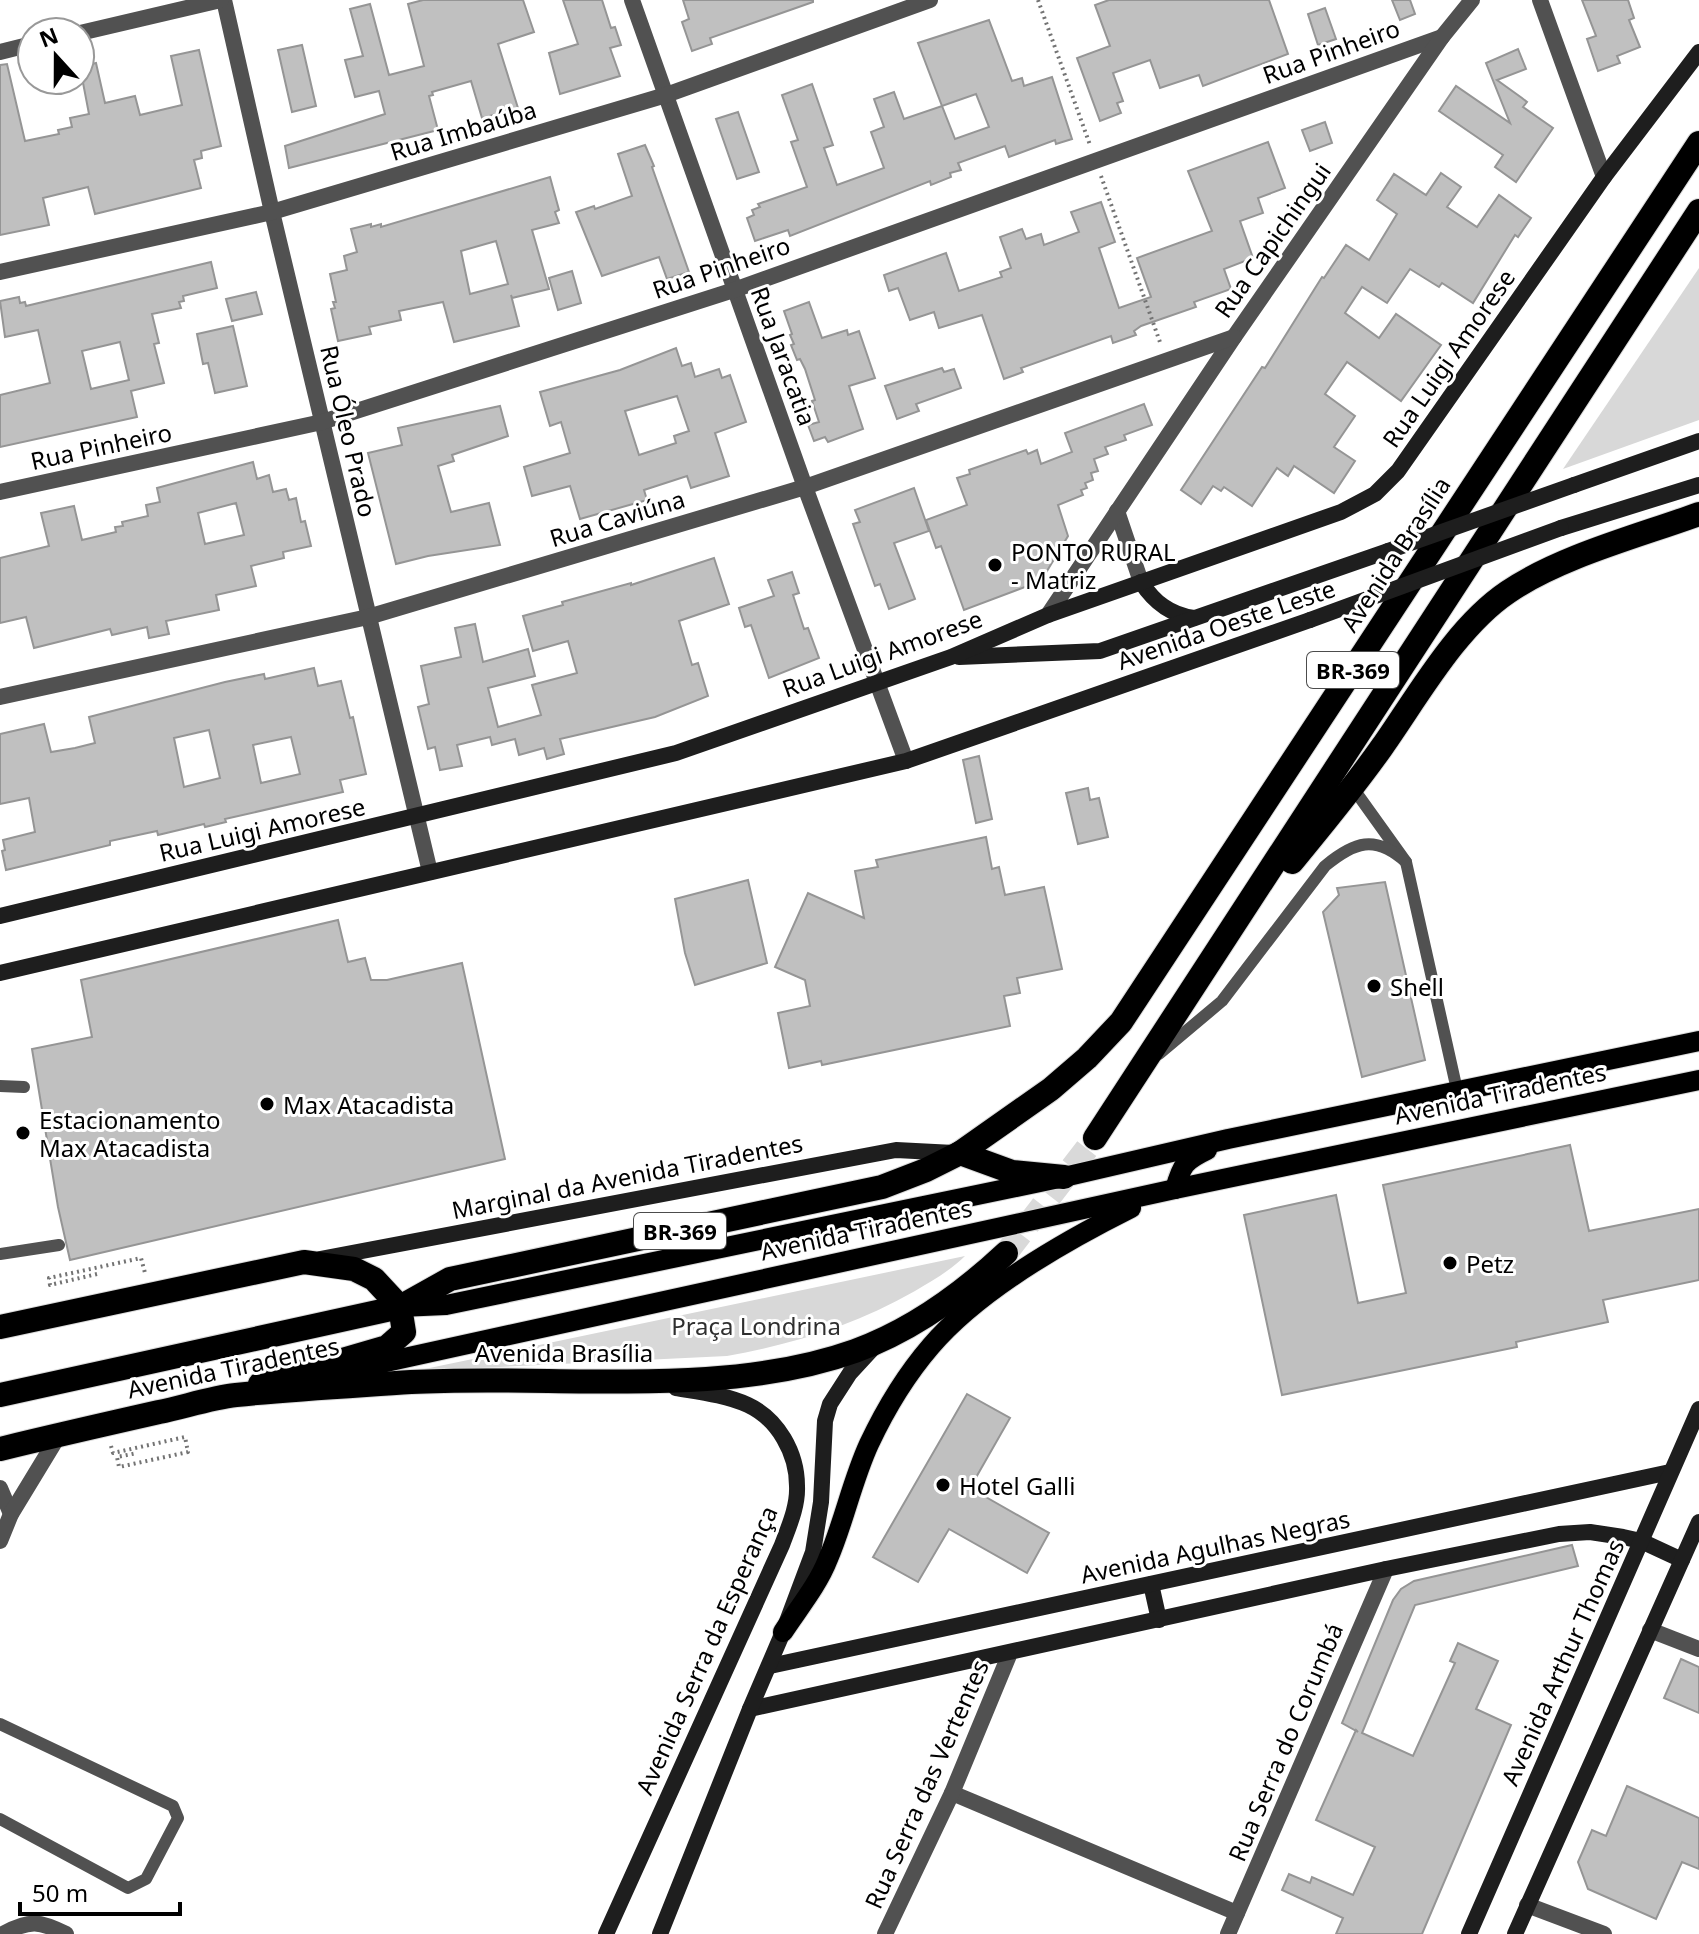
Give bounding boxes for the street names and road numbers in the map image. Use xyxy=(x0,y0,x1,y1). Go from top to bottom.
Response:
street label: Rua Pinheiro xyxy=(1258,11,1404,91)
street label: Rua Imbaúba xyxy=(386,92,540,168)
street label: Rua Capichingui xyxy=(1206,156,1338,324)
street label: Rua Pinheiro xyxy=(648,228,794,306)
street label: Rua Luigi Amorese xyxy=(1374,262,1522,454)
street label: Rua Jaracatia xyxy=(744,282,824,430)
street label: Rua Óleo Prado xyxy=(313,342,385,520)
street label: Rua Pinheiro xyxy=(27,415,175,477)
street label: Avenida Brasília xyxy=(1333,470,1457,638)
street label: Rua Caviúna xyxy=(545,482,689,554)
street label: Avenida Oeste Leste xyxy=(1113,571,1339,677)
street label: Rua Luigi Amorese xyxy=(777,601,987,705)
road number: BR-369 xyxy=(1307,652,1399,688)
street label: Rua Luigi Amorese xyxy=(156,789,368,869)
street label: Avenida Tiradentes xyxy=(1391,1054,1609,1132)
street label: Marginal da Avenida Tiradentes xyxy=(449,1126,805,1226)
street label: Avenida Tiradentes xyxy=(757,1190,975,1268)
road number: BR-369 xyxy=(634,1213,726,1249)
street label: Avenida Tiradentes xyxy=(124,1328,342,1406)
street label: Avenida Brasília xyxy=(475,1336,653,1369)
street label: Avenida Serra da Esperança xyxy=(627,1500,785,1800)
street label: Avenida Agulhas Negras xyxy=(1077,1501,1353,1591)
street label: Avenida Arthur Thomas xyxy=(1493,1534,1631,1790)
street label: Rua Serra do Corumbá xyxy=(1220,1618,1350,1866)
street label: Rua Serra das Vertentes xyxy=(856,1654,996,1914)

